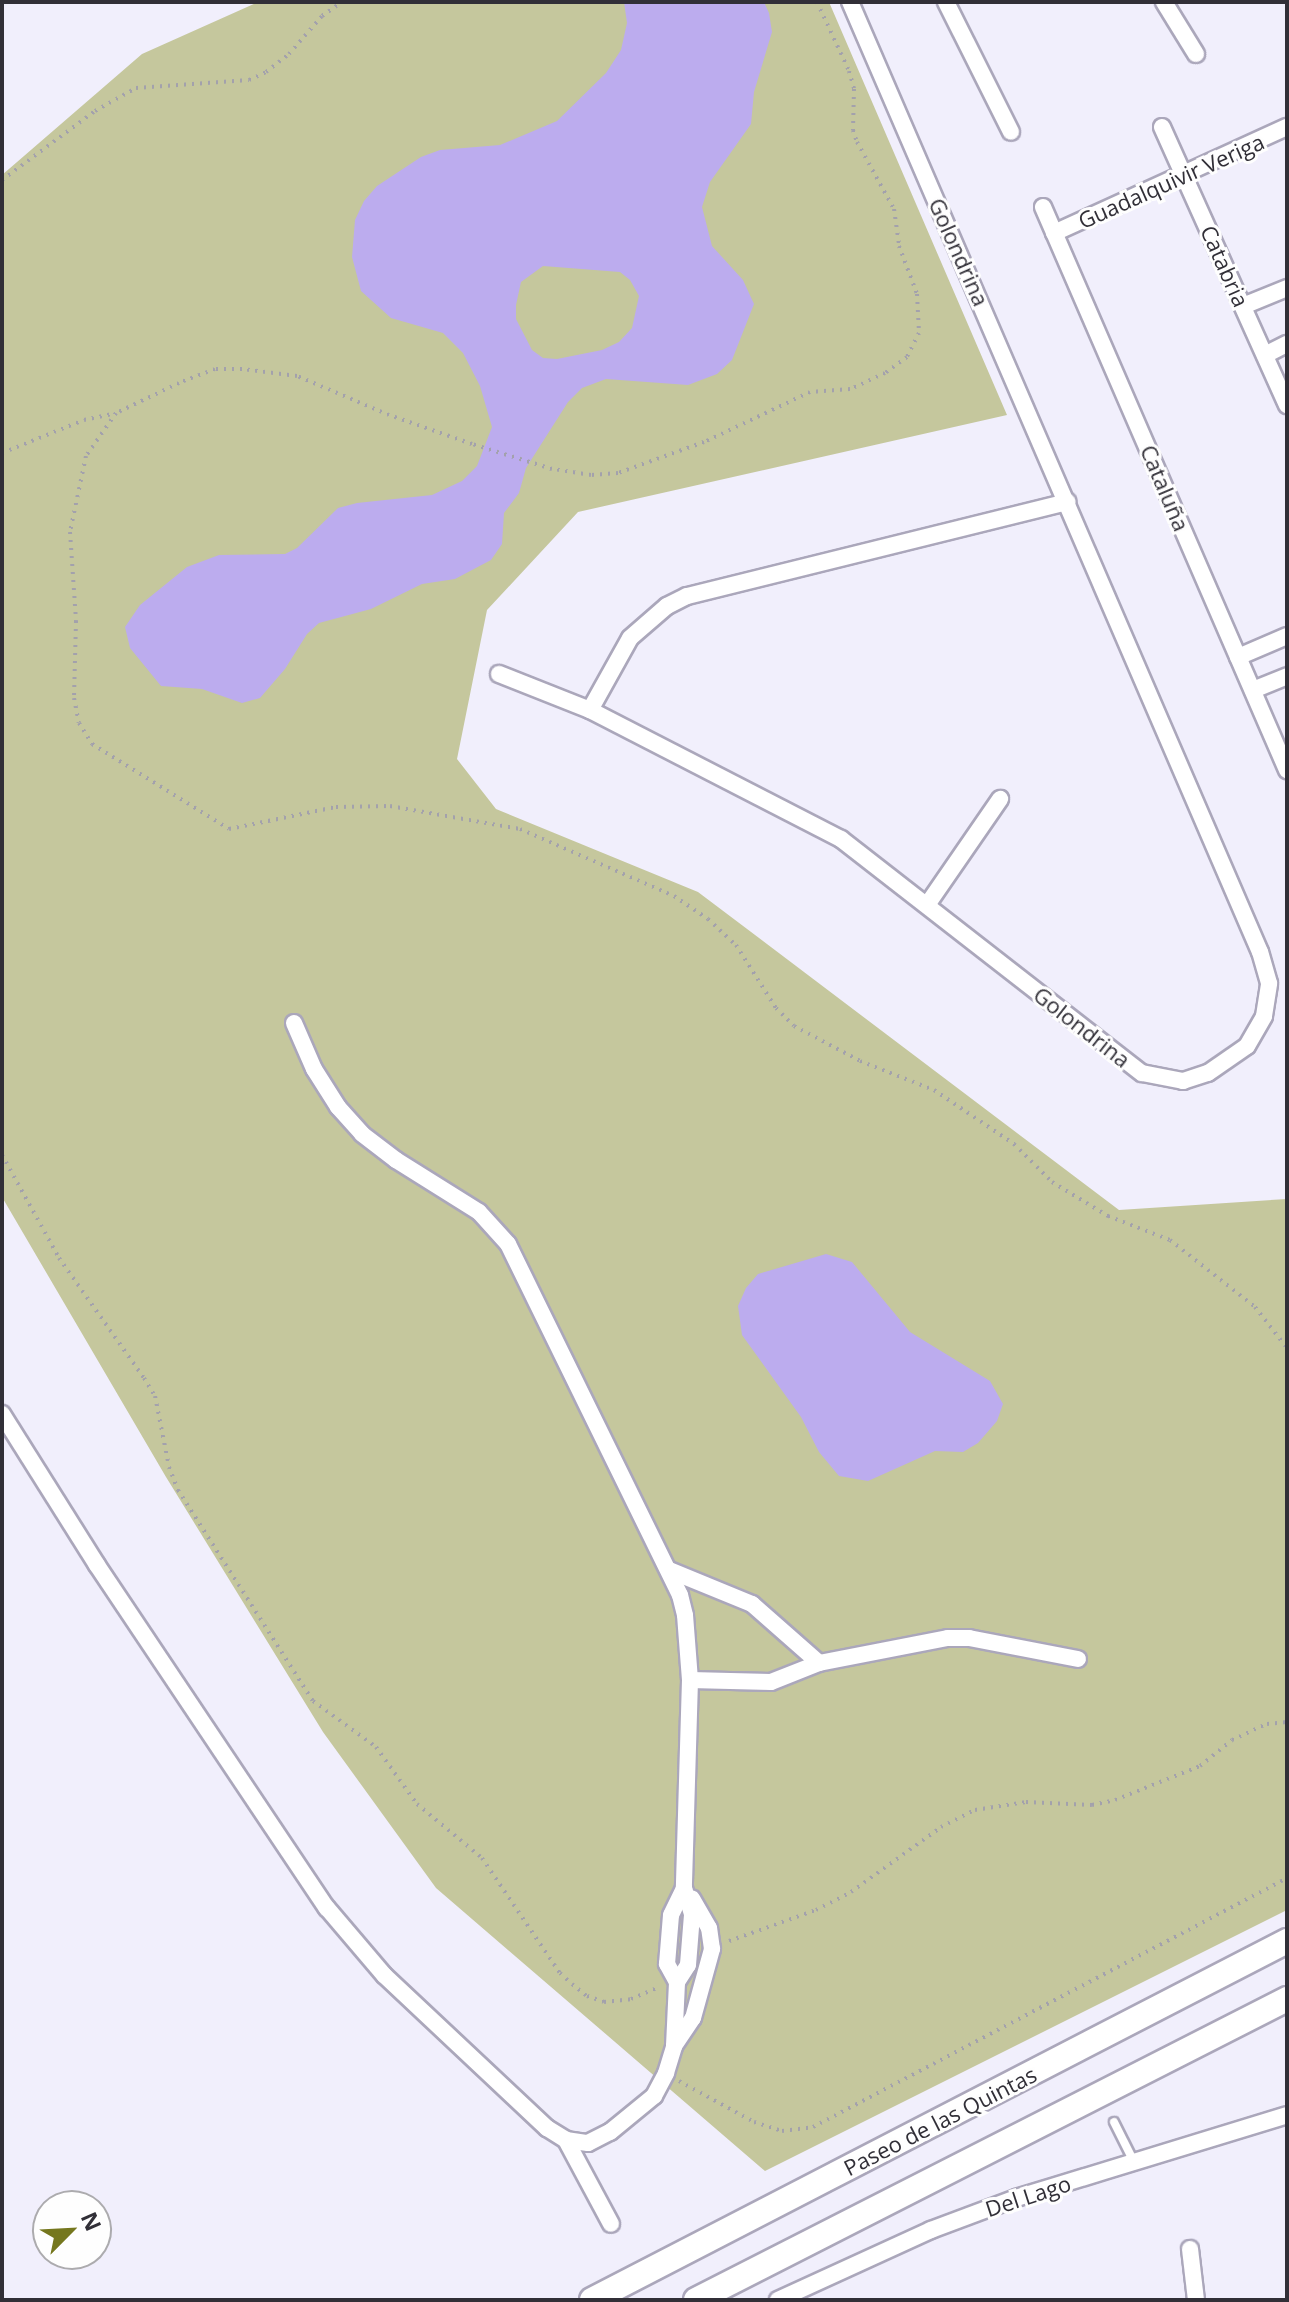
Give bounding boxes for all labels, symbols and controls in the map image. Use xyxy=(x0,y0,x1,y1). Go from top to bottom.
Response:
street label: Guadalquivir Veriga xyxy=(1074,128,1268,234)
street label: Golondrina xyxy=(924,194,994,310)
street label: Catabria xyxy=(1195,221,1255,311)
street label: Cataluña xyxy=(1135,441,1195,535)
street label: Golondrina xyxy=(1028,981,1136,1073)
street label: Paseo de las Quintas xyxy=(839,2061,1041,2181)
street label: Del Lago xyxy=(982,2170,1074,2222)
north arrow xyxy=(32,2190,112,2270)
text: N xyxy=(75,2207,109,2235)

